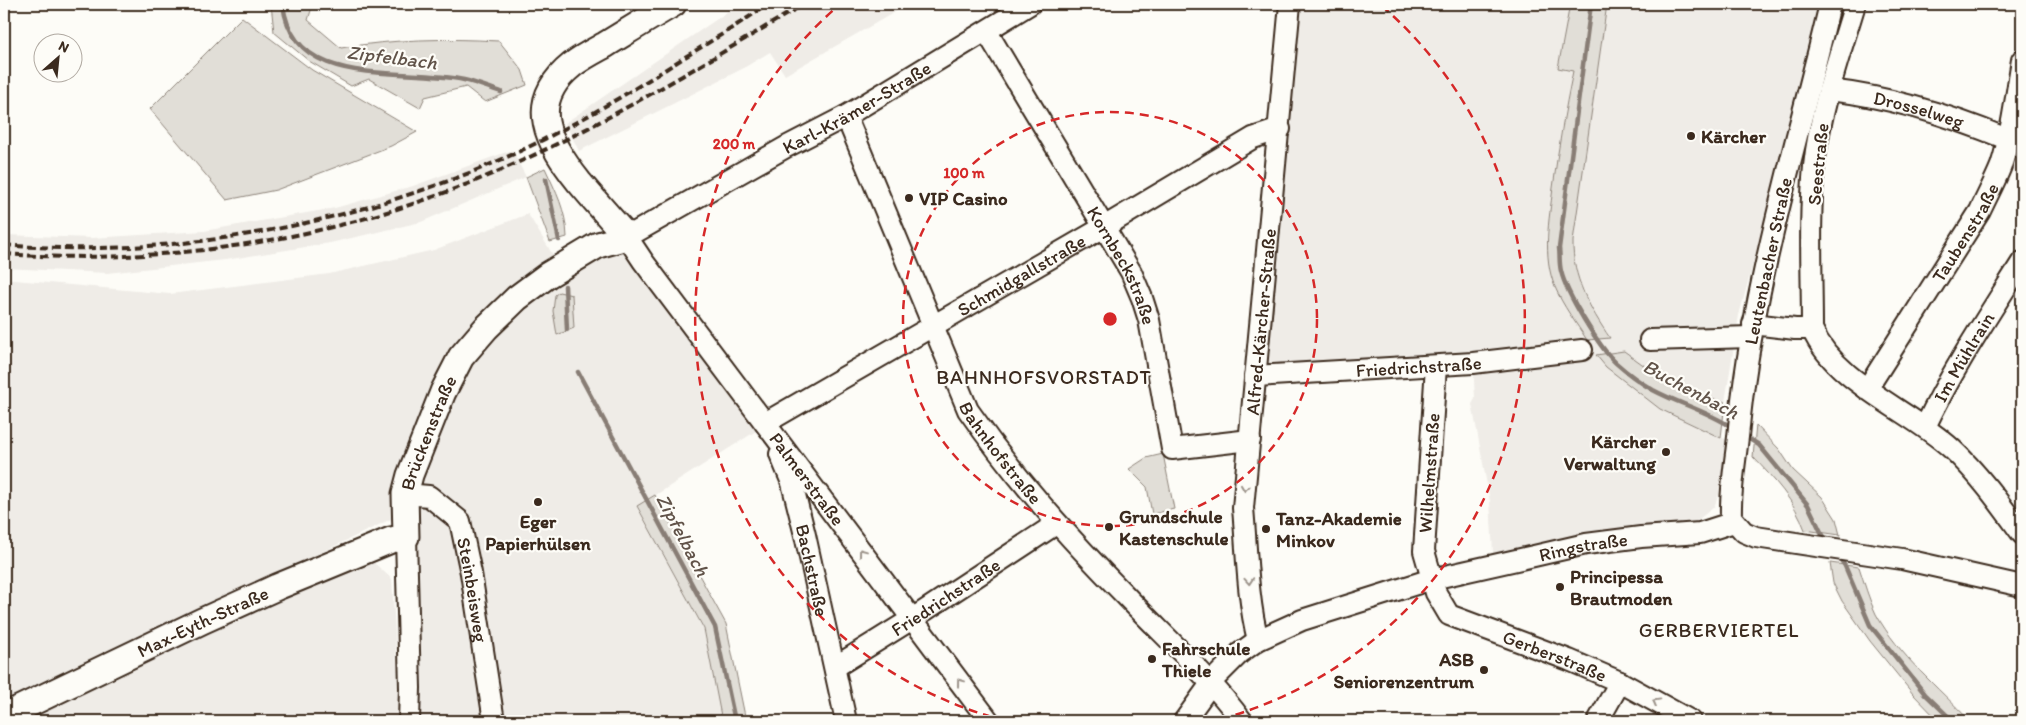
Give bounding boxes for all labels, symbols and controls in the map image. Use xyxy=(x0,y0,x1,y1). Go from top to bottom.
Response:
north arrow xyxy=(32,32,82,82)
text: N xyxy=(56,37,72,57)
water label: Zipfelbach xyxy=(346,40,439,74)
street label: Karl-Krämer-Straße xyxy=(778,56,935,159)
street label: Drosselweg xyxy=(1871,86,1968,133)
street label: Seestraße xyxy=(1802,122,1834,206)
place label: Kärcher xyxy=(1701,125,1766,148)
marker: Kärcher xyxy=(1685,130,1697,142)
text: 200 m xyxy=(713,135,756,153)
text: 100 m xyxy=(943,164,985,182)
street label: Leutenbacher Straße xyxy=(1739,175,1797,347)
street label: Taubenstraße xyxy=(1926,179,2003,286)
place label: VIP Casino xyxy=(919,187,1008,210)
marker: VIP Casino xyxy=(903,192,915,204)
street label: Kornbeckstraße xyxy=(1082,202,1161,327)
street label: Alfred-Kärcher-Straße xyxy=(1240,228,1281,416)
street label: Schmidgallstraße xyxy=(953,229,1089,321)
street label: Im Mühlrain xyxy=(1928,308,1999,406)
centre of rings xyxy=(1101,310,1119,328)
street label: Friedrichstraße xyxy=(1355,351,1483,381)
water label: Buchenbach xyxy=(1639,354,1743,424)
district label: BAHNHOFSVORSTADT xyxy=(936,365,1152,389)
street label: Brückenstraße xyxy=(395,371,461,493)
street label: Bahnhofstraße xyxy=(954,398,1047,509)
street label: Wilhelmstraße xyxy=(1413,412,1445,534)
street label: Palmerstraße xyxy=(764,428,850,530)
place label: Kärcher Verwaltung xyxy=(1564,430,1657,475)
marker: Kärcher Verwaltung xyxy=(1660,446,1672,458)
one-way arrow xyxy=(1240,485,1251,493)
water label: Zipfelbach xyxy=(651,489,715,581)
marker: Eger Papierhülsen xyxy=(532,496,544,508)
place label: Grundschule Kastenschule xyxy=(1119,505,1229,550)
place label: Tanz-Akademie Minkov xyxy=(1275,507,1402,552)
place label: Eger Papierhülsen xyxy=(485,510,591,555)
marker: Grundschule Kastenschule xyxy=(1103,521,1115,533)
street label: Bachstraße xyxy=(791,522,834,618)
marker: Tanz-Akademie Minkov xyxy=(1260,523,1272,535)
street label: Ringstraße xyxy=(1537,527,1629,566)
street label: Steinbeisweg xyxy=(452,535,493,644)
one-way arrow xyxy=(859,548,868,558)
street label: Friedrichstraße xyxy=(887,553,1004,641)
place label: Principessa Brautmoden xyxy=(1570,565,1673,610)
one-way arrow xyxy=(1243,578,1254,586)
street label: Max-Eyth-Straße xyxy=(133,581,272,662)
marker: Principessa Brautmoden xyxy=(1554,581,1566,593)
district label: GERBERVIERTEL xyxy=(1639,618,1799,642)
street label: Gerberstraße xyxy=(1500,625,1610,686)
place label: Fahrschule Thiele xyxy=(1161,637,1250,682)
place label: ASB Seniorenzentrum xyxy=(1333,648,1475,693)
marker: Fahrschule Thiele xyxy=(1146,653,1158,665)
marker: ASB Seniorenzentrum xyxy=(1478,664,1490,676)
one-way arrow xyxy=(957,679,965,688)
one-way arrow xyxy=(1652,698,1661,708)

